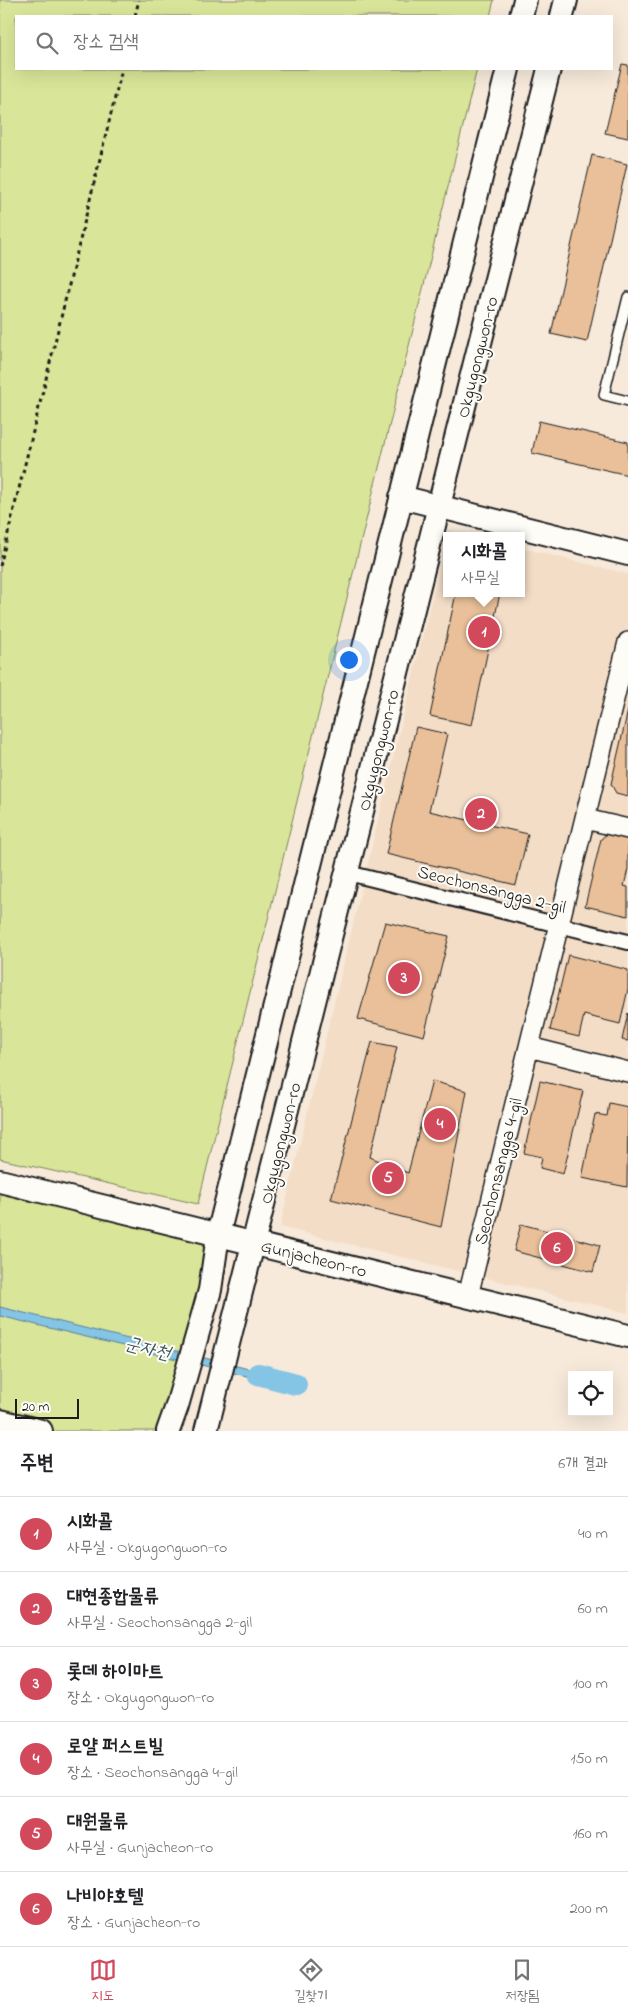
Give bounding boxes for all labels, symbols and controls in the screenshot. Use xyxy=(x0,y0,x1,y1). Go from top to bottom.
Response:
search box xyxy=(15,15,613,70)
icon: search xyxy=(33,29,61,57)
text: 장소 검색 xyxy=(73,29,139,56)
street label: Okgugongwon-ro xyxy=(451,294,508,421)
popup xyxy=(443,532,525,597)
text: 시화콜 xyxy=(461,539,507,566)
text: 사무실 xyxy=(461,566,500,590)
pin: 1 xyxy=(468,613,500,651)
your location xyxy=(336,647,362,673)
street label: Okgugongwon-ro xyxy=(352,687,409,814)
pin: 2 xyxy=(465,795,497,833)
street label: Seochonsangga 2-gil xyxy=(414,860,568,923)
pin: 3 xyxy=(388,959,420,997)
street label: Okgugongwon-ro xyxy=(254,1080,311,1207)
street label: Seochonsangga 4-gil xyxy=(469,1095,532,1248)
pin: 4 xyxy=(424,1105,456,1143)
pin: 5 xyxy=(372,1159,404,1197)
pin: 6 xyxy=(541,1229,573,1267)
street label: Gunjacheon-ro xyxy=(258,1234,369,1286)
water label: 군자천 xyxy=(122,1331,175,1368)
map controls xyxy=(568,1371,613,1416)
button: locate xyxy=(568,1371,613,1416)
scale bar xyxy=(15,1396,79,1419)
text: 20 m xyxy=(22,1397,49,1418)
text: 주변 xyxy=(20,1449,54,1479)
text: 6개 결과 xyxy=(558,1452,608,1476)
text: 시화콜 xyxy=(67,1509,113,1536)
text: 1 xyxy=(33,1522,39,1546)
text: 40 m xyxy=(578,1522,608,1546)
text: 사무실 · Okgugongwon-ro xyxy=(67,1536,227,1560)
text: 대현종합물류 xyxy=(67,1584,159,1611)
text: 2 xyxy=(32,1597,40,1621)
text: 60 m xyxy=(578,1597,608,1621)
text: 사무실 · Seochonsangga 2-gil xyxy=(67,1611,252,1635)
text: 롯데 하이마트 xyxy=(67,1659,164,1686)
text: 3 xyxy=(33,1672,39,1696)
text: 100 m xyxy=(573,1672,608,1696)
text: 장소 · Okgugongwon-ro xyxy=(67,1686,214,1710)
text: 로얄 퍼스트빌 xyxy=(67,1734,164,1761)
text: 4 xyxy=(33,1747,39,1771)
text: 150 m xyxy=(570,1747,608,1771)
text: 장소 · Seochonsangga 4-gil xyxy=(67,1761,238,1785)
text: 대원물류 xyxy=(67,1809,128,1836)
text: 5 xyxy=(31,1822,41,1846)
text: 160 m xyxy=(573,1822,608,1846)
text: 사무실 · Gunjacheon-ro xyxy=(67,1836,213,1860)
text: 나비야호텔 xyxy=(67,1884,143,1911)
text: 6 xyxy=(32,1897,40,1921)
text: 200 m xyxy=(570,1897,608,1921)
text: 장소 · Gunjacheon-ro xyxy=(67,1911,200,1935)
tab: 지도 xyxy=(89,1956,117,2007)
tab: 길찾기 xyxy=(294,1956,328,2007)
tab: 저장됨 xyxy=(505,1956,539,2007)

